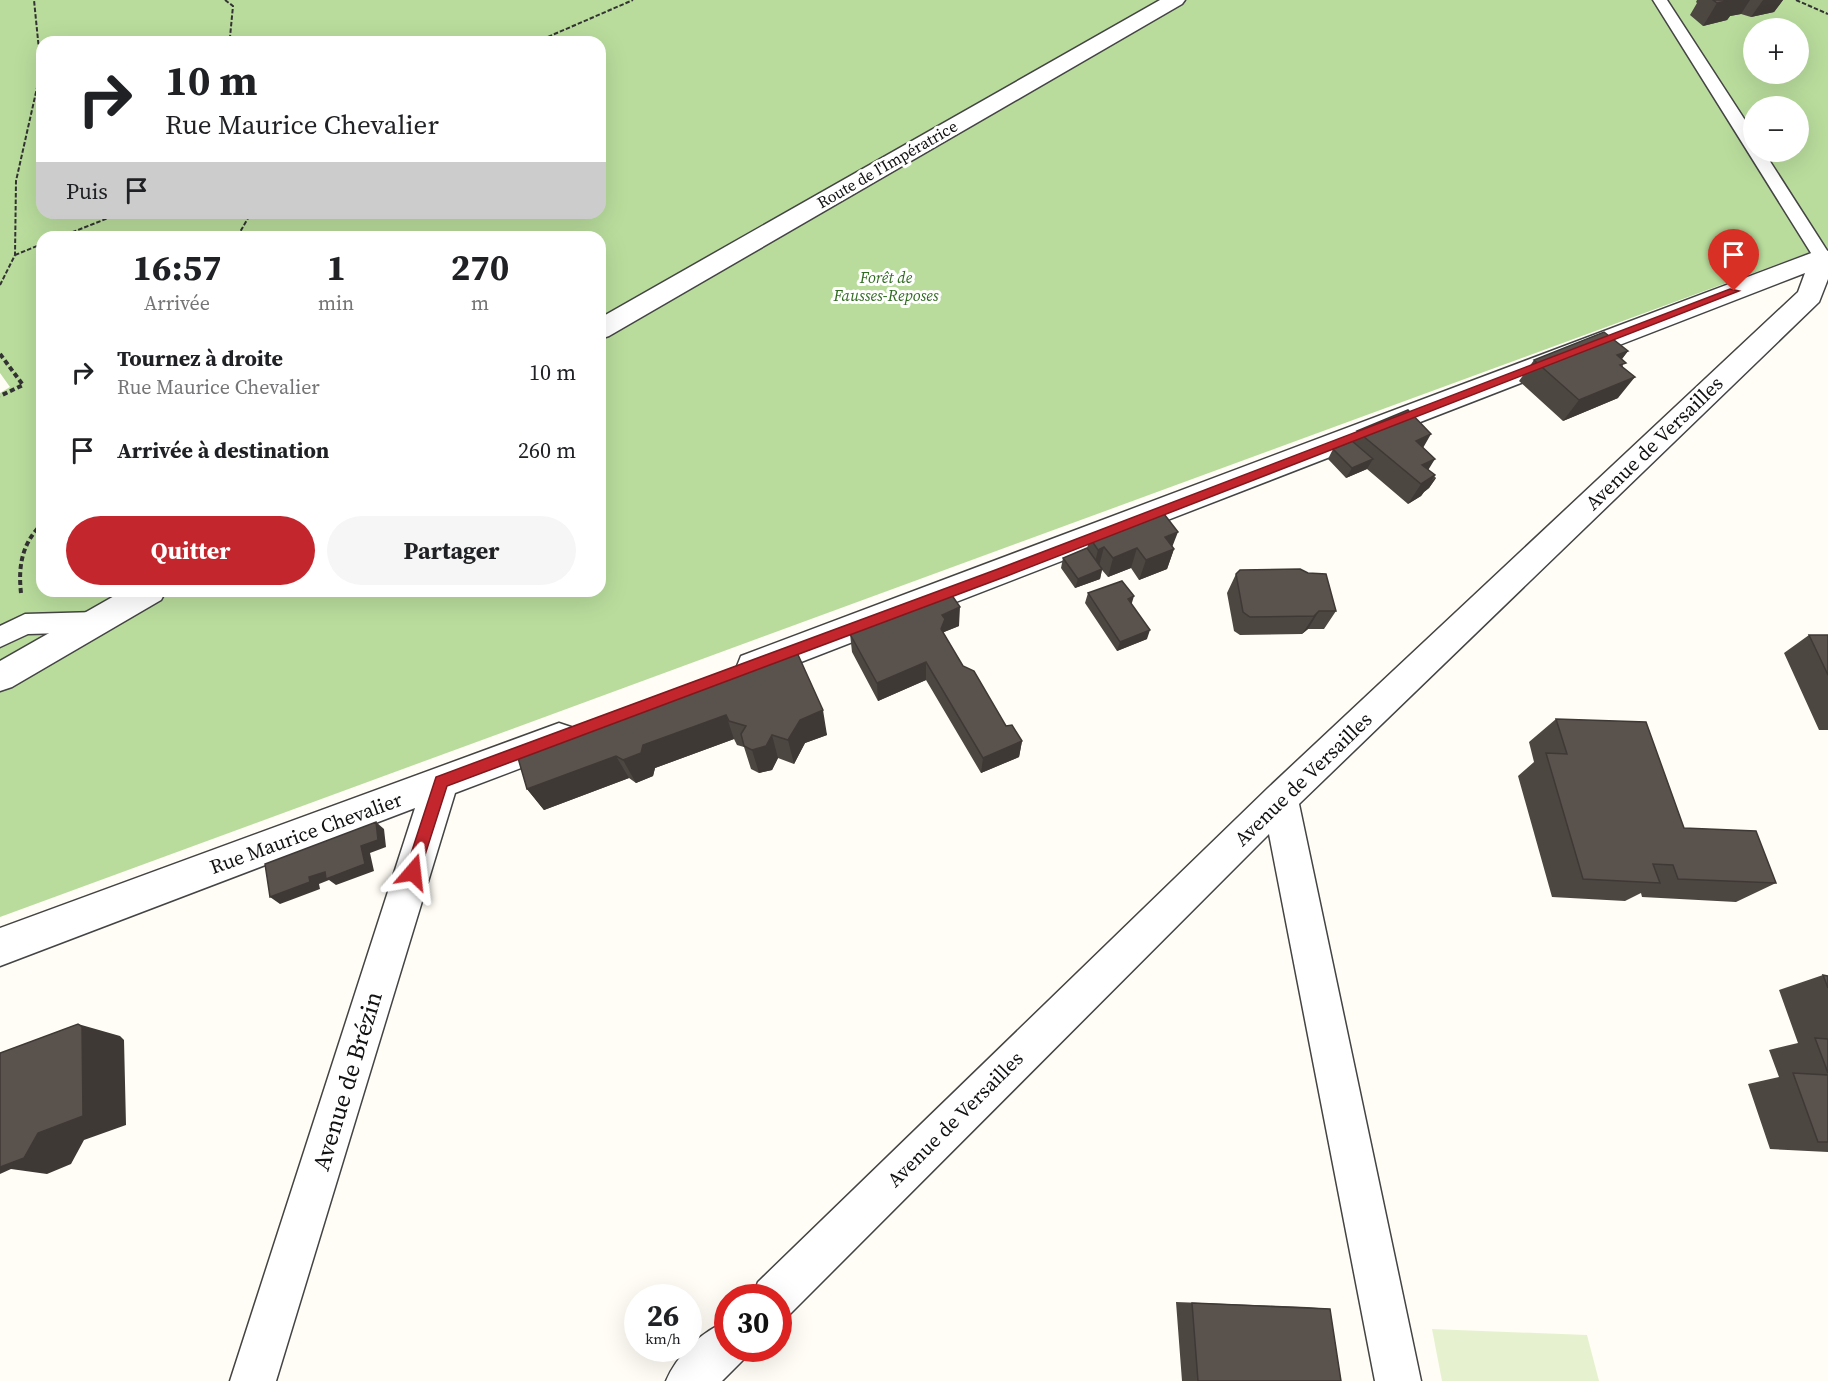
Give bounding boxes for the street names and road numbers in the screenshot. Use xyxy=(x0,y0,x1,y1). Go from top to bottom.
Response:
street label: Route de l'Impératrice xyxy=(813,115,961,213)
street label: Avenue de Versailles xyxy=(1579,370,1729,516)
street label: Avenue de Versailles xyxy=(1228,706,1378,852)
street label: Rue Maurice Chevalier xyxy=(206,785,407,881)
street label: Avenue de Brézin xyxy=(304,987,390,1175)
street label: Avenue de Versailles xyxy=(881,1045,1029,1193)

